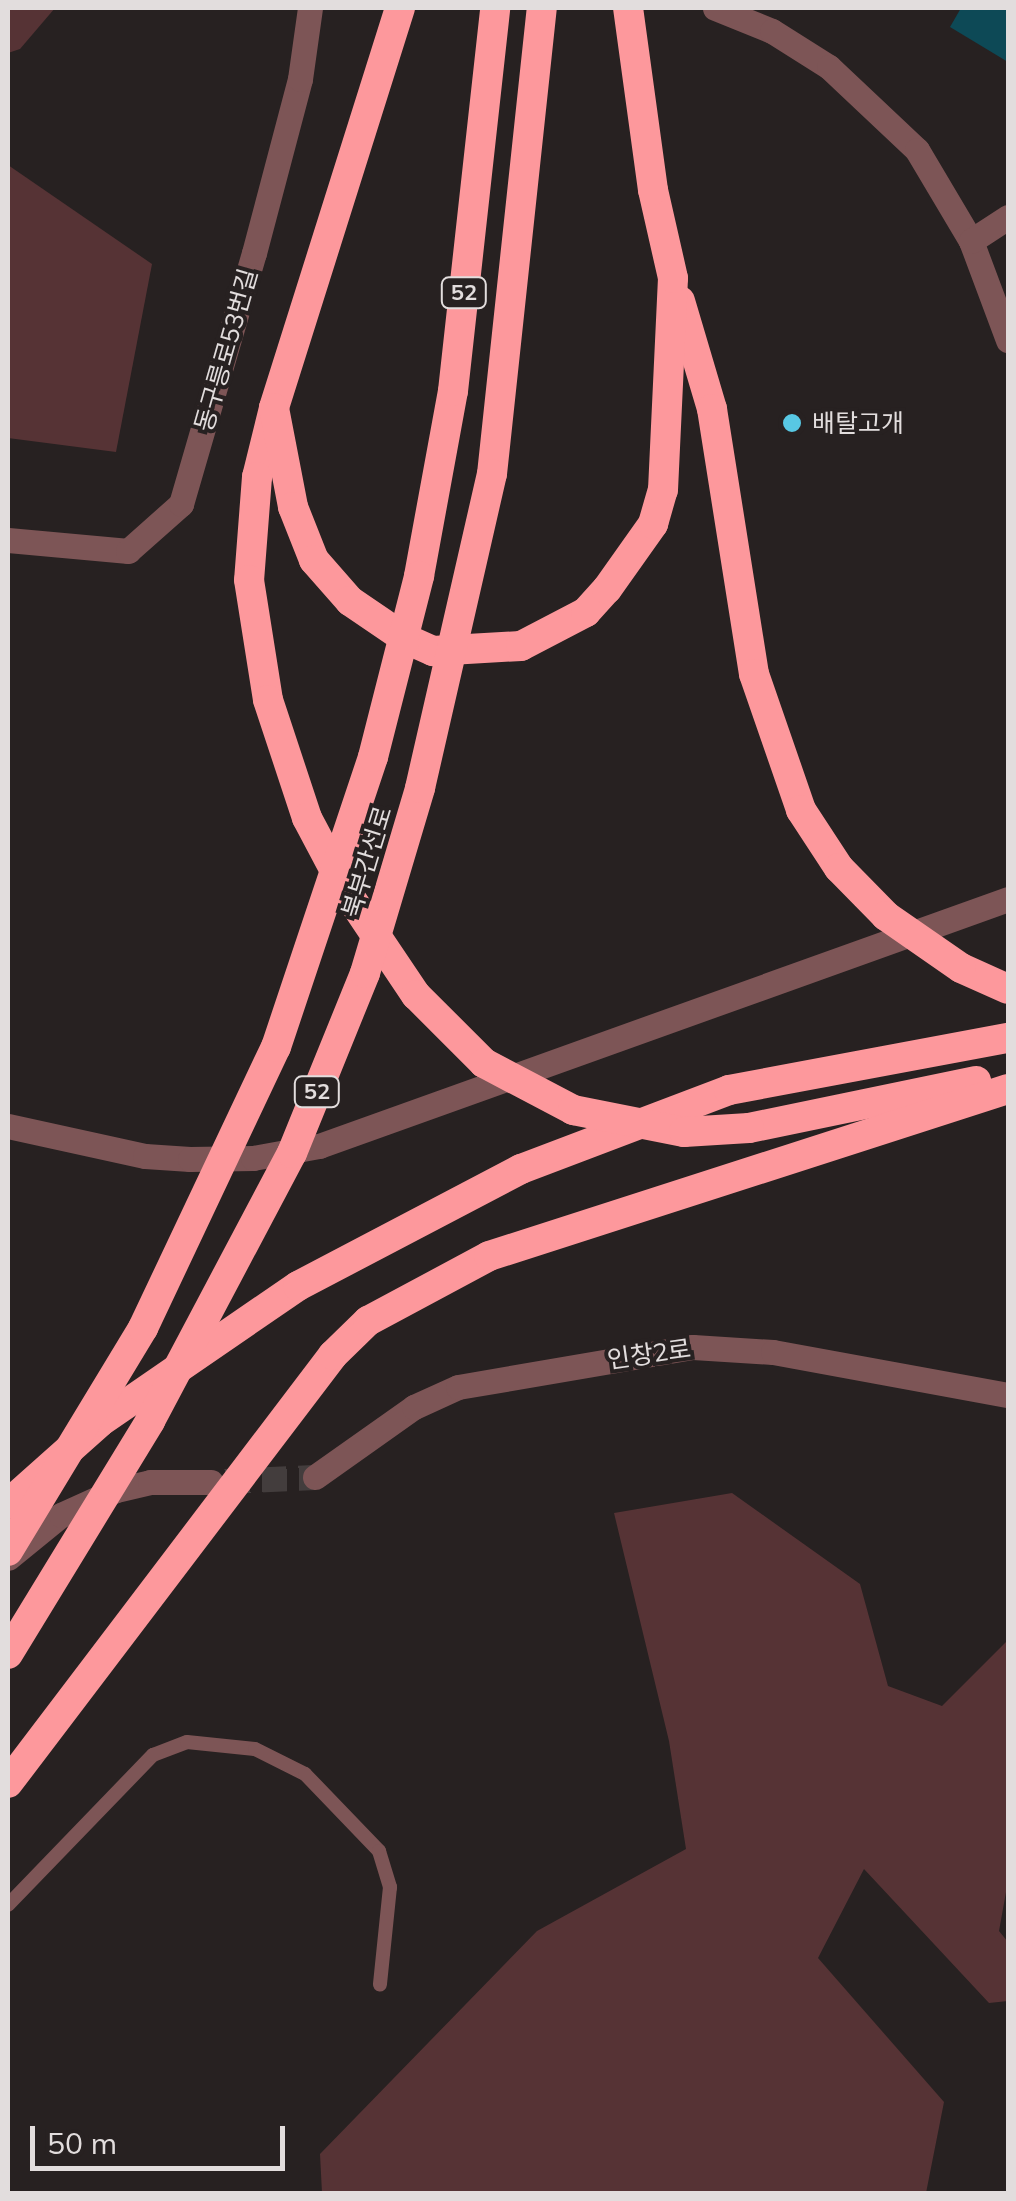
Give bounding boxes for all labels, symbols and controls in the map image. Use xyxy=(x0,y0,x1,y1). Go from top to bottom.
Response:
street label: 동구릉로53번길 xyxy=(188,265,264,435)
road number: 52 xyxy=(439,276,489,310)
place label: 배탈고개 xyxy=(812,408,904,438)
marker: 배탈고개 xyxy=(781,412,803,434)
street label: 북부간선로 xyxy=(336,803,398,921)
road number: 52 xyxy=(292,1075,342,1109)
street label: 인창2로 xyxy=(605,1333,693,1375)
scale bar xyxy=(35,2106,290,2168)
text: 50 m xyxy=(47,2124,117,2162)

